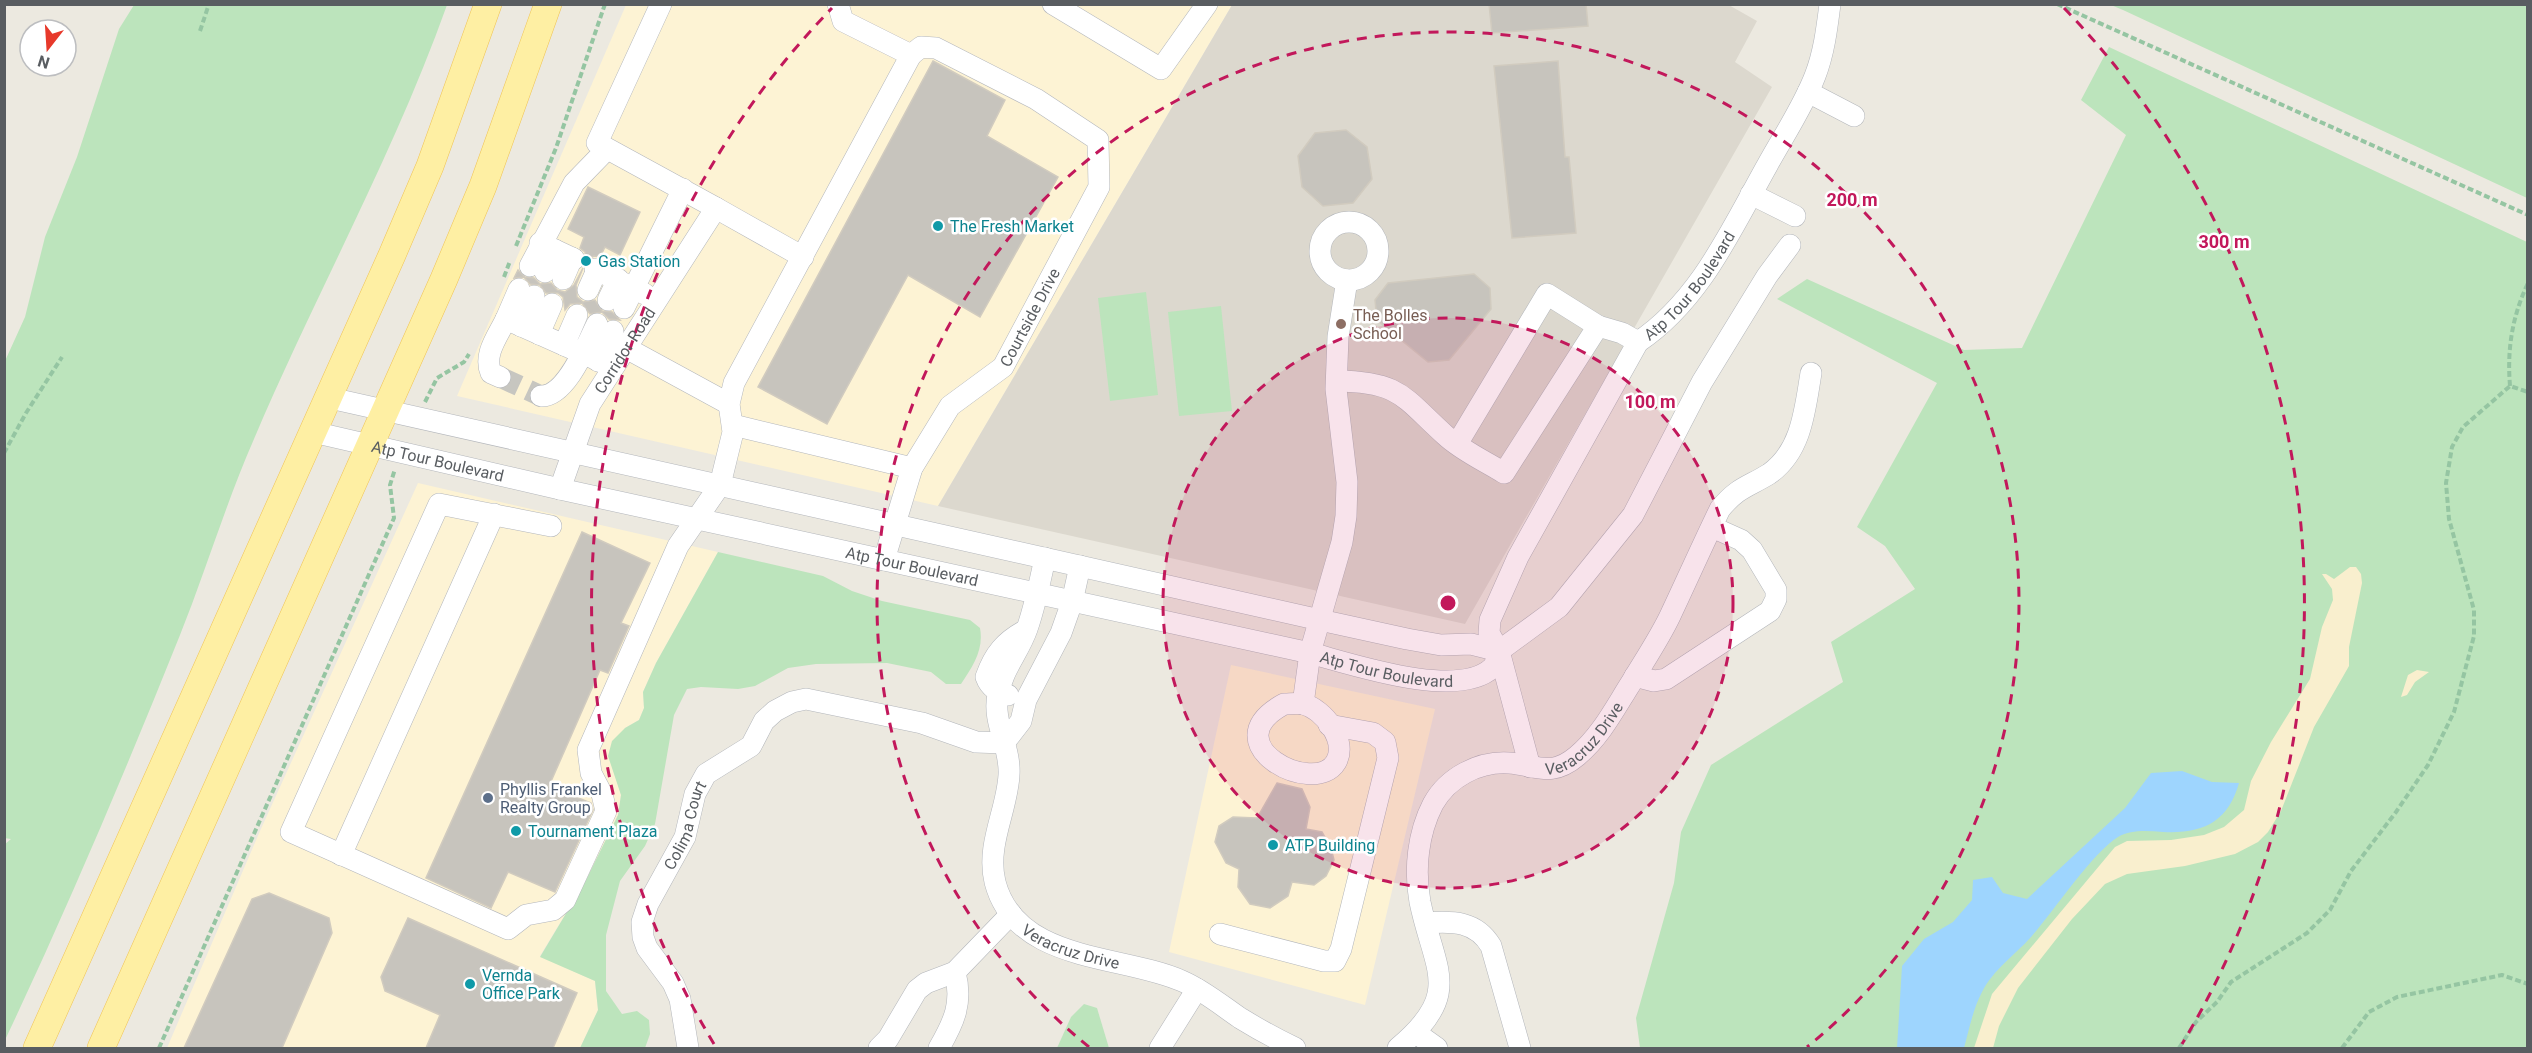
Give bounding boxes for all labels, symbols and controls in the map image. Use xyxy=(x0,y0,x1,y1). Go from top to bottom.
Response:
north arrow xyxy=(18,18,78,78)
text: N xyxy=(36,51,52,73)
text: 200 m xyxy=(1826,189,1878,210)
place label: The Fresh Market xyxy=(950,217,1074,236)
marker: The Fresh Market xyxy=(931,219,945,233)
street label: Atp Tour Boulevard xyxy=(1640,228,1739,344)
text: 300 m xyxy=(2198,231,2250,252)
place label: Gas Station xyxy=(598,252,680,271)
marker: Gas Station xyxy=(579,254,593,268)
street label: Courtside Drive xyxy=(996,265,1064,370)
street label: Corridor Road xyxy=(590,304,660,397)
place label: The Bolles School xyxy=(1353,306,1427,343)
marker: The Bolles School xyxy=(1334,317,1348,331)
text: 100 m xyxy=(1624,391,1676,412)
street label: Atp Tour Boulevard xyxy=(370,437,506,486)
street label: Atp Tour Boulevard xyxy=(844,543,980,590)
centre of rings xyxy=(1438,593,1458,613)
street label: Atp Tour Boulevard xyxy=(1318,647,1453,691)
street label: Veracruz Drive xyxy=(1544,699,1627,779)
street label: Colima Court xyxy=(660,778,710,873)
place label: Phyllis Frankel Realty Group xyxy=(500,780,602,817)
marker: Phyllis Frankel Realty Group xyxy=(481,791,495,805)
place label: Tournament Plaza xyxy=(528,822,658,841)
marker: Tournament Plaza xyxy=(509,824,523,838)
place label: ATP Building xyxy=(1285,836,1375,855)
marker: ATP Building xyxy=(1266,838,1280,852)
street label: Veracruz Drive xyxy=(1018,920,1121,973)
place label: Vernda Office Park xyxy=(482,966,561,1003)
marker: Vernda Office Park xyxy=(463,977,477,991)

